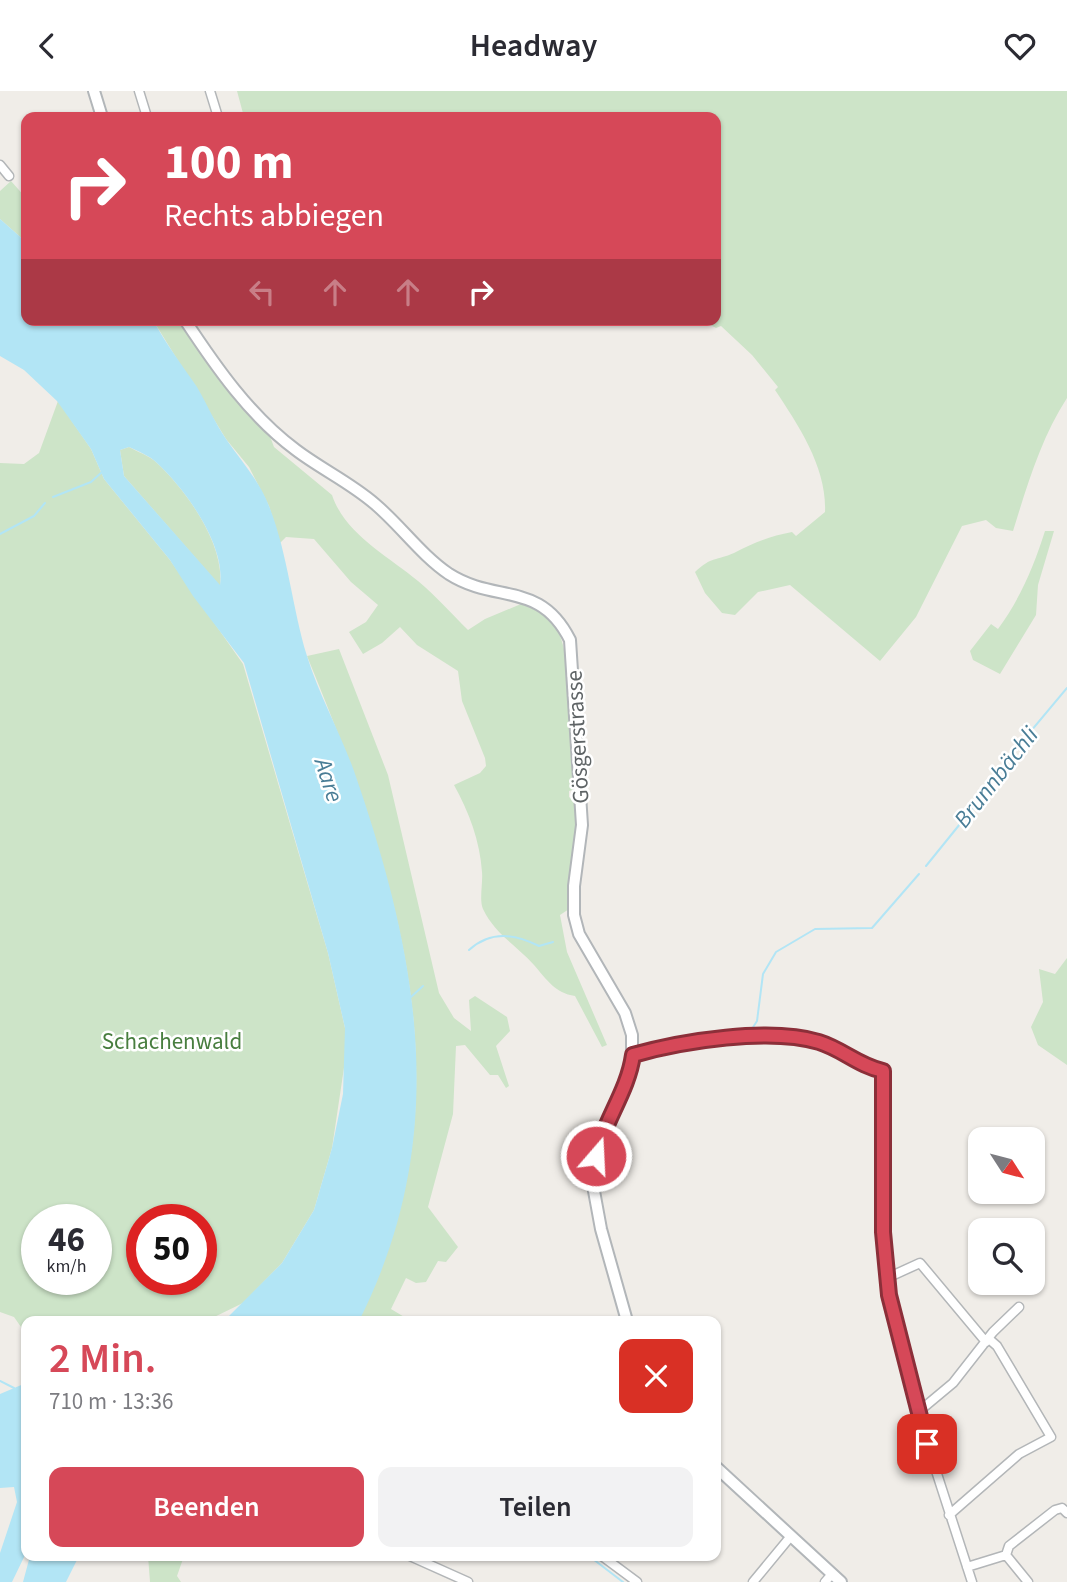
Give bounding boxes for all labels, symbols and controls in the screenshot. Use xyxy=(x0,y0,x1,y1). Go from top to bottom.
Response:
text: Headway xyxy=(470,23,597,69)
icon: back xyxy=(28,27,66,65)
icon: heart xyxy=(1001,27,1039,65)
text: 100 m xyxy=(164,128,293,198)
icon: right xyxy=(49,140,140,231)
text: Rechts abbiegen xyxy=(164,193,384,239)
icon: left xyxy=(243,273,281,311)
icon: ahead xyxy=(316,273,354,311)
icon: ahead xyxy=(389,273,427,311)
icon: right xyxy=(462,273,500,311)
street label: Gösgerstrasse xyxy=(558,669,597,804)
water label: Brunnbächli xyxy=(946,719,1047,835)
water label: Aare xyxy=(304,752,352,807)
park label: Schachenwald xyxy=(102,1025,242,1058)
position arrow xyxy=(559,1119,633,1193)
north arrow xyxy=(968,1127,1045,1204)
map controls xyxy=(968,1127,1045,1295)
speed limit sign: 50 xyxy=(126,1204,217,1295)
text: 46 xyxy=(48,1215,85,1265)
button: search xyxy=(968,1218,1045,1295)
text: km/h xyxy=(47,1254,86,1279)
text: 2 Min. xyxy=(49,1329,156,1389)
button: close xyxy=(619,1339,693,1413)
text: 710 m · 13:36 xyxy=(49,1385,173,1418)
pin xyxy=(897,1414,957,1474)
icon: arrive xyxy=(908,1425,946,1463)
button: Beenden xyxy=(49,1467,364,1547)
button: Teilen xyxy=(378,1467,693,1547)

